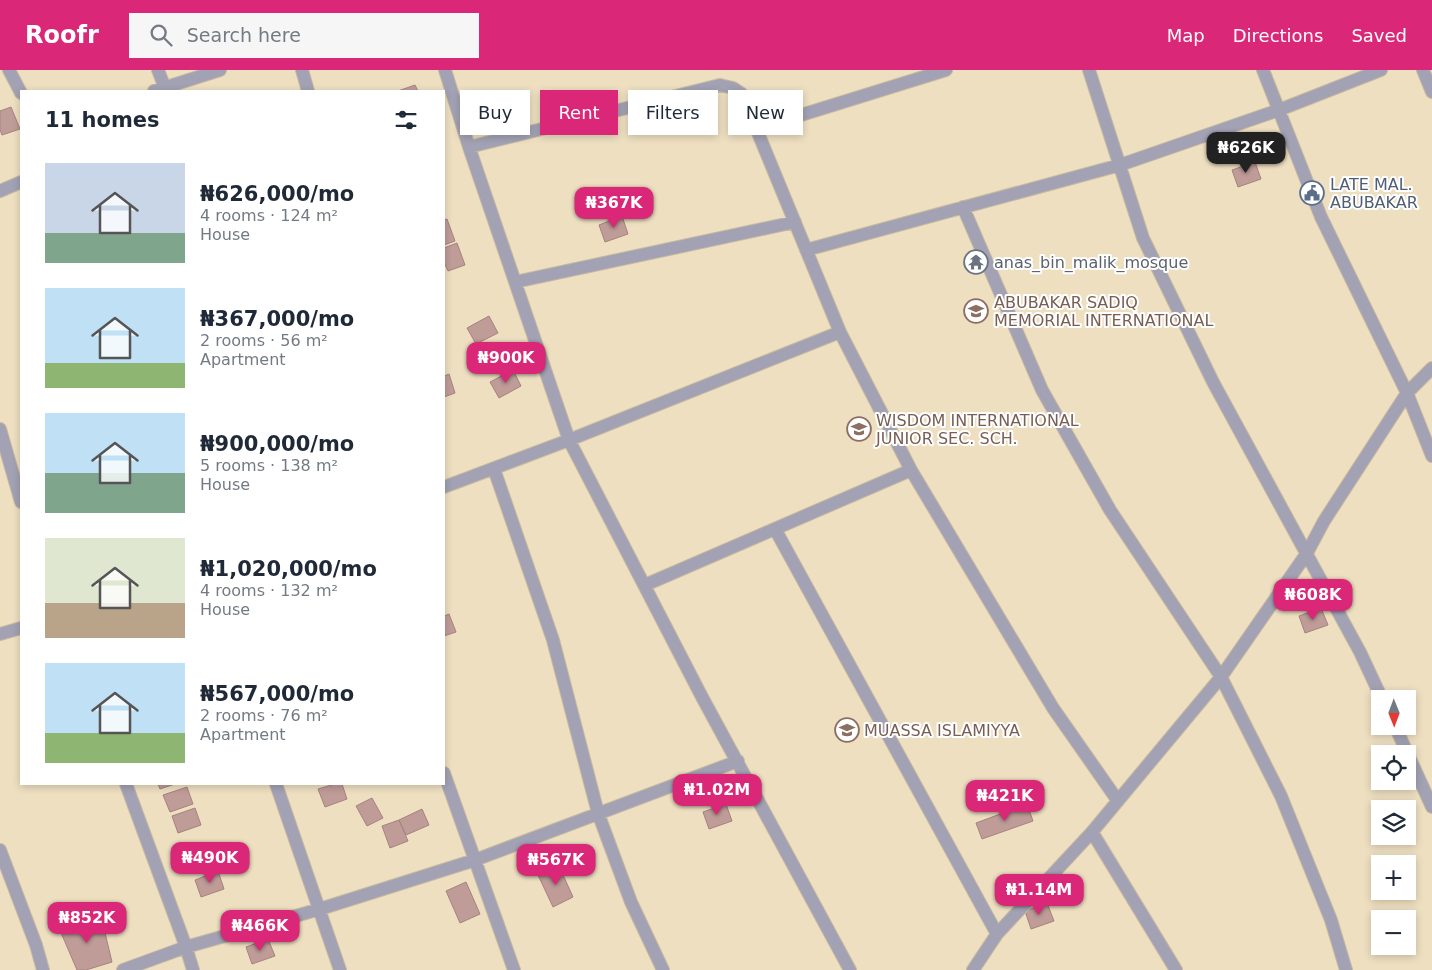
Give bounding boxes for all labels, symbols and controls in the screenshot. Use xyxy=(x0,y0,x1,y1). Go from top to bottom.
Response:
search box xyxy=(129,13,479,58)
text: Roofr xyxy=(25,21,99,49)
icon: search xyxy=(147,21,175,49)
text: Search here xyxy=(187,24,301,46)
text: Map xyxy=(1167,25,1205,46)
text: Directions xyxy=(1233,25,1323,46)
text: Saved xyxy=(1351,25,1407,46)
chip: Buy xyxy=(460,90,530,135)
chip: Rent xyxy=(540,90,618,135)
chip: Filters xyxy=(628,90,718,135)
chip: New xyxy=(728,90,803,135)
icon: filters xyxy=(392,106,420,134)
text: 11 homes xyxy=(45,108,160,132)
pin: ₦626K xyxy=(1211,132,1281,174)
text: ₦626K xyxy=(1218,138,1274,157)
place label: LATE MAL. ABUBAKAR xyxy=(1330,175,1418,212)
public building icon: LATE MAL. ABUBAKAR xyxy=(1299,180,1325,206)
text: ₦626,000/mo xyxy=(200,182,354,206)
icon: home xyxy=(85,183,145,243)
pin: ₦367K xyxy=(579,186,649,229)
text: ₦367K xyxy=(586,193,642,212)
text: 4 rooms · 124 m² xyxy=(200,206,338,225)
text: House xyxy=(200,225,250,244)
temple icon: anas_bin_malik_mosque xyxy=(963,249,989,275)
place label: anas_bin_malik_mosque xyxy=(994,253,1188,273)
place label: ABUBAKAR SADIQ MEMORIAL INTERNATIONAL xyxy=(994,293,1213,330)
school or university icon: ABUBAKAR SADIQ MEMORIAL INTERNATIONAL xyxy=(963,298,989,324)
text: ₦367,000/mo xyxy=(200,307,354,331)
icon: home xyxy=(85,308,145,368)
text: 2 rooms · 56 m² xyxy=(200,331,328,350)
pin: ₦900K xyxy=(471,342,541,384)
text: ₦900K xyxy=(478,348,534,367)
text: Apartment xyxy=(200,350,286,369)
place label: WISDOM INTERNATIONAL JUNIOR SEC. SCH. xyxy=(875,411,1079,448)
school or university icon: WISDOM INTERNATIONAL JUNIOR SEC. SCH. xyxy=(846,416,872,442)
text: ₦900,000/mo xyxy=(200,432,354,456)
icon: home xyxy=(85,433,145,493)
text: 5 rooms · 138 m² xyxy=(200,456,338,475)
text: House xyxy=(200,475,250,494)
text: ₦1,020,000/mo xyxy=(200,557,377,581)
icon: home xyxy=(85,558,145,618)
pin: ₦608K xyxy=(1278,578,1348,621)
text: 4 rooms · 132 m² xyxy=(200,581,338,600)
text: ₦608K xyxy=(1285,585,1341,604)
text: House xyxy=(200,600,250,619)
text: ₦567,000/mo xyxy=(200,682,354,706)
icon: home xyxy=(85,683,145,743)
north arrow xyxy=(1371,690,1416,735)
map controls xyxy=(1371,690,1416,955)
text: 2 rooms · 76 m² xyxy=(200,706,328,725)
school or university icon: MUASSA ISLAMIYYA xyxy=(834,717,860,743)
place label: MUASSA ISLAMIYYA xyxy=(864,721,1020,740)
text: Apartment xyxy=(200,725,286,744)
button: locate xyxy=(1371,745,1416,790)
pin: ₦1.02M xyxy=(676,774,758,816)
text: ₦1.02M xyxy=(684,780,750,799)
pin: ₦421K xyxy=(970,780,1040,822)
text: ₦421K xyxy=(977,786,1033,805)
button: layers xyxy=(1371,800,1416,845)
pin: ₦490K xyxy=(175,842,245,884)
pin: ₦567K xyxy=(521,844,591,886)
text: ₦490K xyxy=(182,848,238,867)
text: ₦567K xyxy=(528,850,584,869)
button: + xyxy=(1371,855,1416,900)
pin: ₦1.14M xyxy=(998,874,1080,916)
text: ₦1.14M xyxy=(1006,880,1072,899)
pin: ₦852K xyxy=(52,902,122,944)
text: ₦852K xyxy=(59,908,115,927)
pin: ₦466K xyxy=(225,910,295,952)
button: − xyxy=(1371,910,1416,955)
text: ₦466K xyxy=(232,916,288,935)

